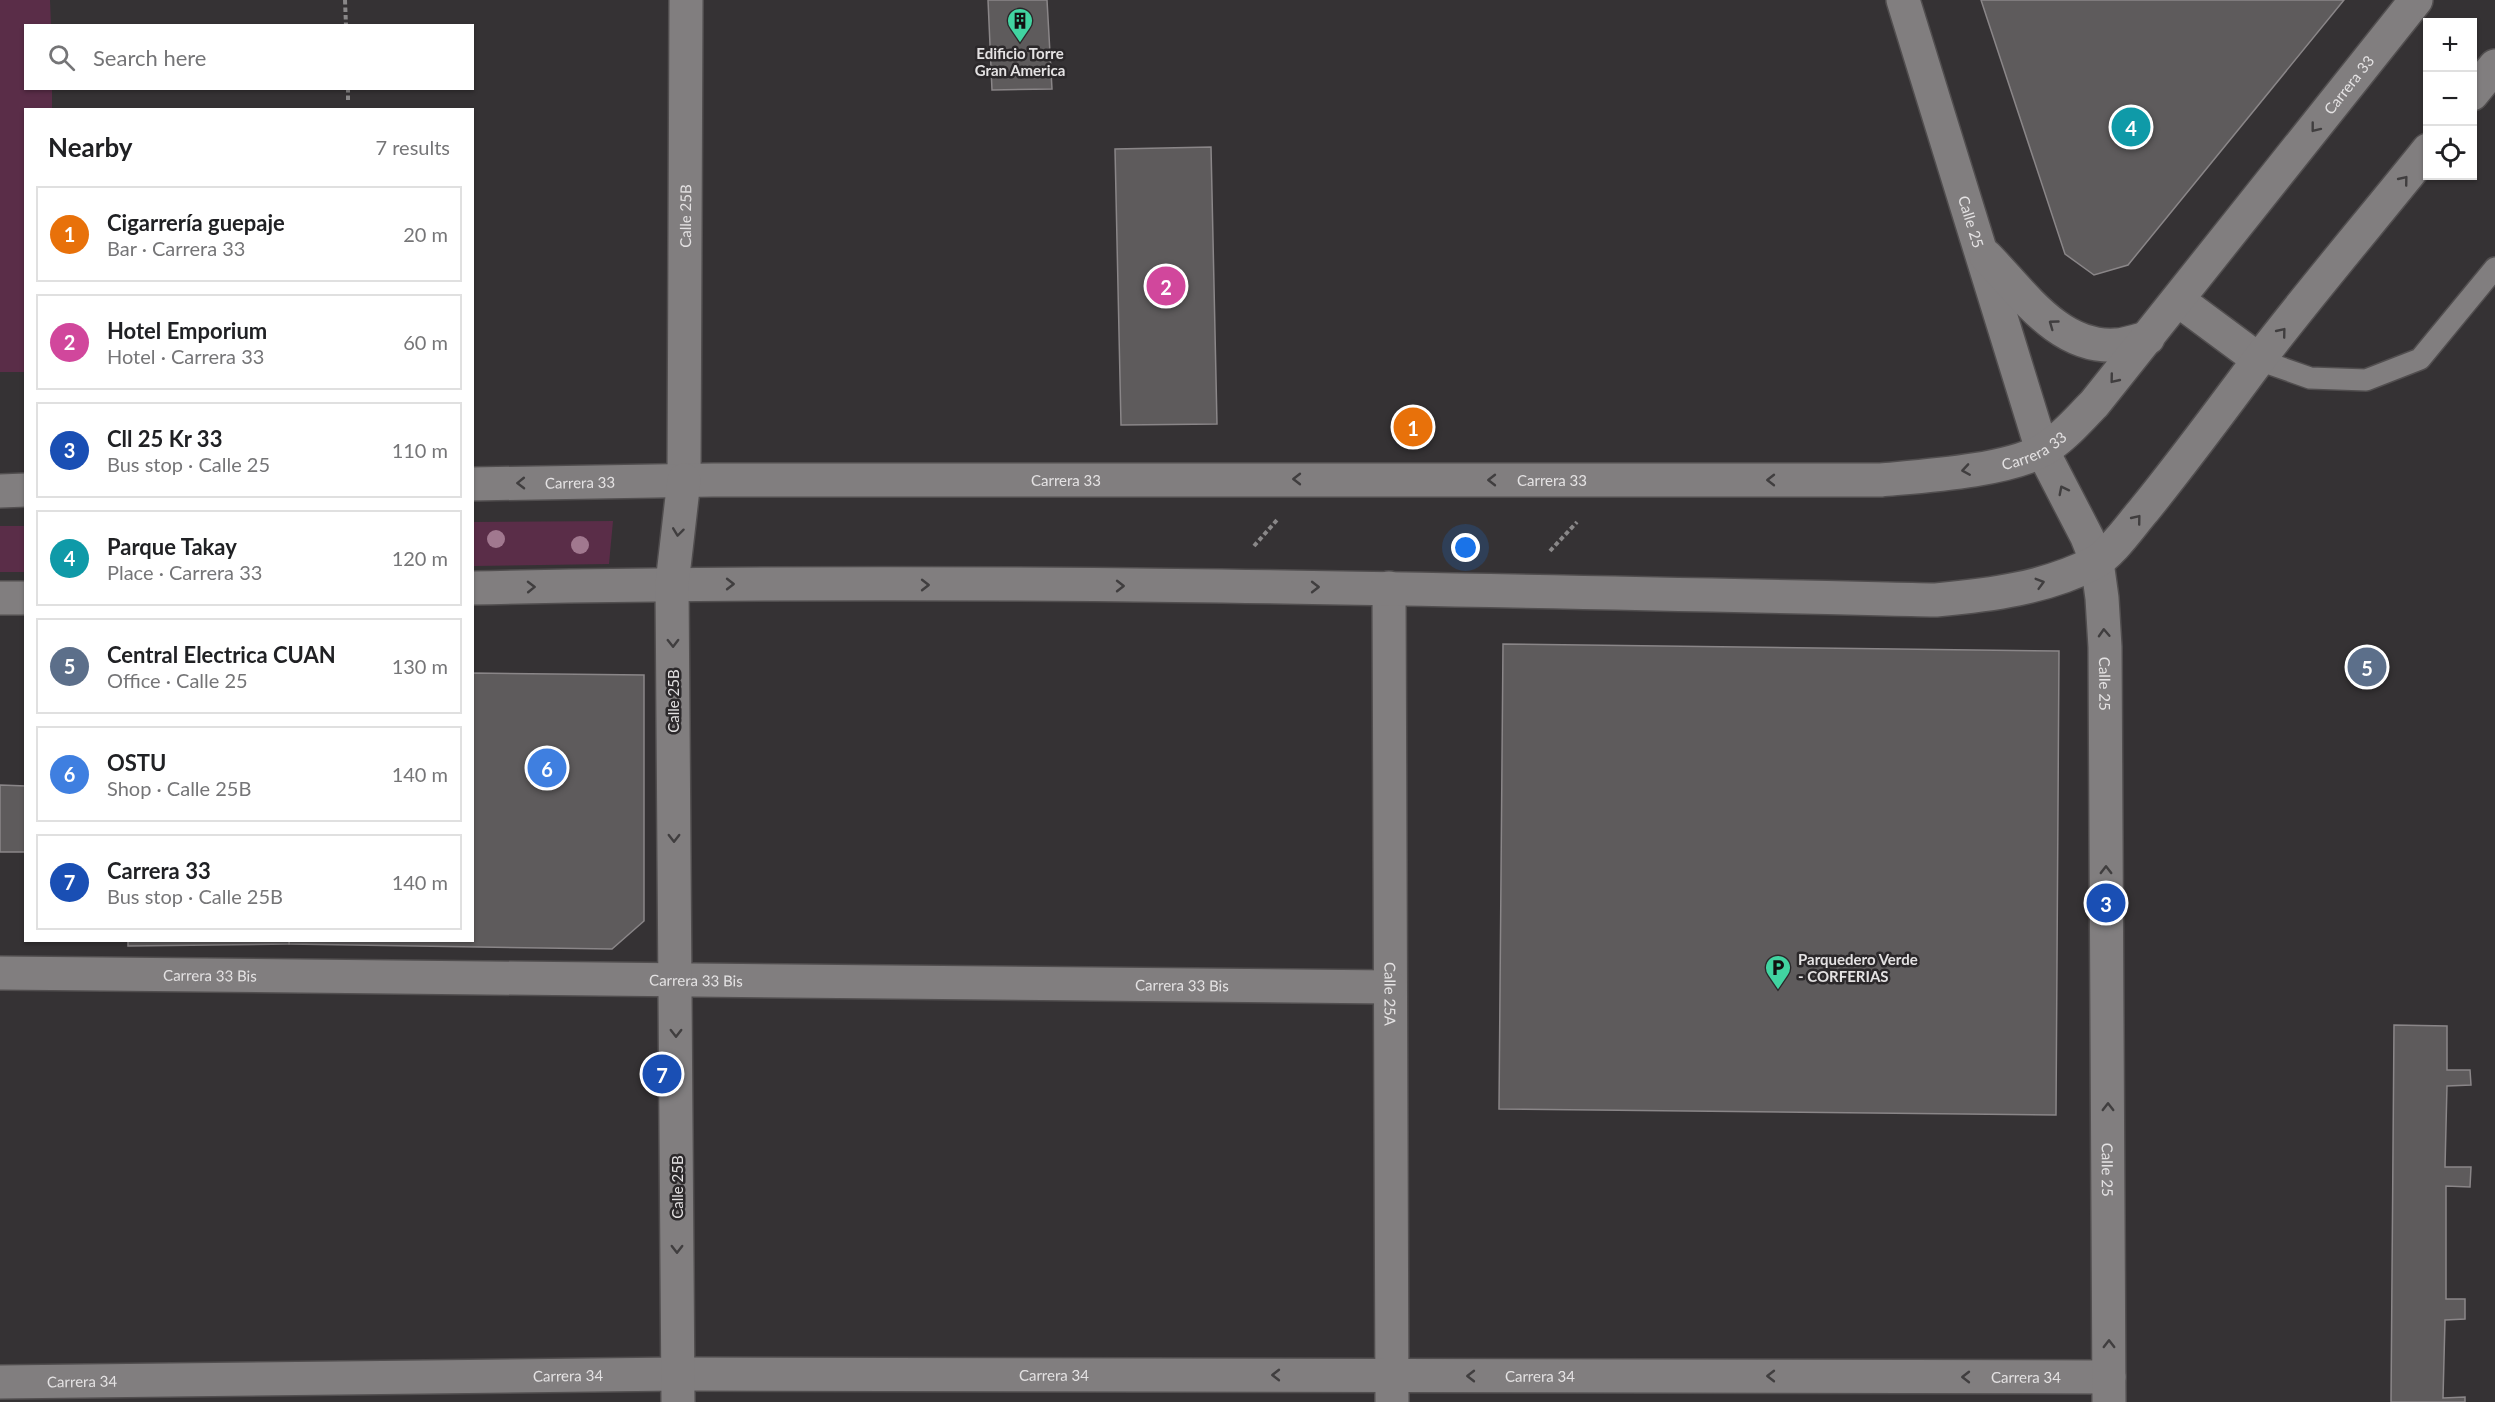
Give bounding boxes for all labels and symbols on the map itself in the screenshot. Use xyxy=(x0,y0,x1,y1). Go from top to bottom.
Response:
building icon: Edificio Torre Gran America xyxy=(1005,6,1035,44)
place label: Edificio Torre Gran America xyxy=(975,44,1065,79)
street label: Carrera 33 xyxy=(2320,52,2377,118)
pin: 4 xyxy=(2112,104,2150,150)
one-way arrow xyxy=(2311,121,2322,132)
one-way arrow xyxy=(2396,175,2407,186)
street label: Calle 25B xyxy=(676,184,694,248)
street label: Calle 25 xyxy=(1955,193,1988,250)
pin: 2 xyxy=(1146,264,1186,308)
one-way arrow xyxy=(2048,320,2059,331)
one-way arrow xyxy=(2274,327,2285,338)
one-way arrow xyxy=(2111,372,2122,383)
pin: 1 xyxy=(1394,404,1432,450)
street label: Carrera 33 xyxy=(2000,427,2070,473)
one-way arrow xyxy=(1961,463,1971,476)
street label: Carrera 33 xyxy=(1031,471,1101,489)
street label: Carrera 33 xyxy=(1517,471,1587,489)
street label: Carrera 33 xyxy=(545,473,615,492)
one-way arrow xyxy=(1293,473,1302,485)
one-way arrow xyxy=(1488,474,1497,486)
one-way arrow xyxy=(1767,474,1776,486)
one-way arrow xyxy=(516,477,525,489)
one-way arrow xyxy=(2059,485,2070,496)
one-way arrow xyxy=(2129,515,2140,526)
one-way arrow xyxy=(672,528,685,537)
your location xyxy=(1451,533,1480,562)
one-way arrow xyxy=(726,578,735,590)
one-way arrow xyxy=(2034,578,2045,590)
one-way arrow xyxy=(921,579,930,591)
one-way arrow xyxy=(526,580,535,593)
one-way arrow xyxy=(1116,580,1125,592)
one-way arrow xyxy=(1311,581,1320,593)
one-way arrow xyxy=(2098,628,2111,637)
one-way arrow xyxy=(667,638,679,647)
pin: 5 xyxy=(2348,644,2386,690)
street label: Calle 25 xyxy=(2096,657,2114,711)
street label: Calle 25B xyxy=(664,669,682,733)
pin: 6 xyxy=(528,746,566,790)
one-way arrow xyxy=(668,833,680,842)
one-way arrow xyxy=(2100,865,2112,874)
pin: 3 xyxy=(2086,880,2126,926)
place label: Parquedero Verde - CORFERIAS xyxy=(1798,950,1918,985)
parking icon: Parquedero Verde - CORFERIAS xyxy=(1763,953,1793,991)
street label: Calle 25A xyxy=(1381,962,1400,1027)
street label: Carrera 33 Bis xyxy=(163,966,257,985)
street label: Carrera 33 Bis xyxy=(649,971,743,989)
street label: Carrera 33 Bis xyxy=(1135,975,1229,994)
one-way arrow xyxy=(670,1028,682,1037)
pin: 7 xyxy=(642,1052,682,1096)
one-way arrow xyxy=(2102,1102,2114,1111)
street label: Calle 25 xyxy=(2099,1143,2117,1197)
street label: Calle 25B xyxy=(668,1155,686,1219)
one-way arrow xyxy=(671,1244,683,1253)
one-way arrow xyxy=(2103,1339,2115,1348)
street label: Carrera 34 xyxy=(533,1366,603,1385)
street label: Carrera 34 xyxy=(1019,1366,1089,1384)
street label: Carrera 34 xyxy=(1505,1367,1575,1385)
street label: Carrera 34 xyxy=(1991,1368,2061,1386)
one-way arrow xyxy=(1272,1369,1281,1381)
one-way arrow xyxy=(1467,1370,1476,1382)
one-way arrow xyxy=(1767,1370,1776,1382)
one-way arrow xyxy=(1962,1370,1971,1383)
street label: Carrera 34 xyxy=(47,1372,117,1390)

